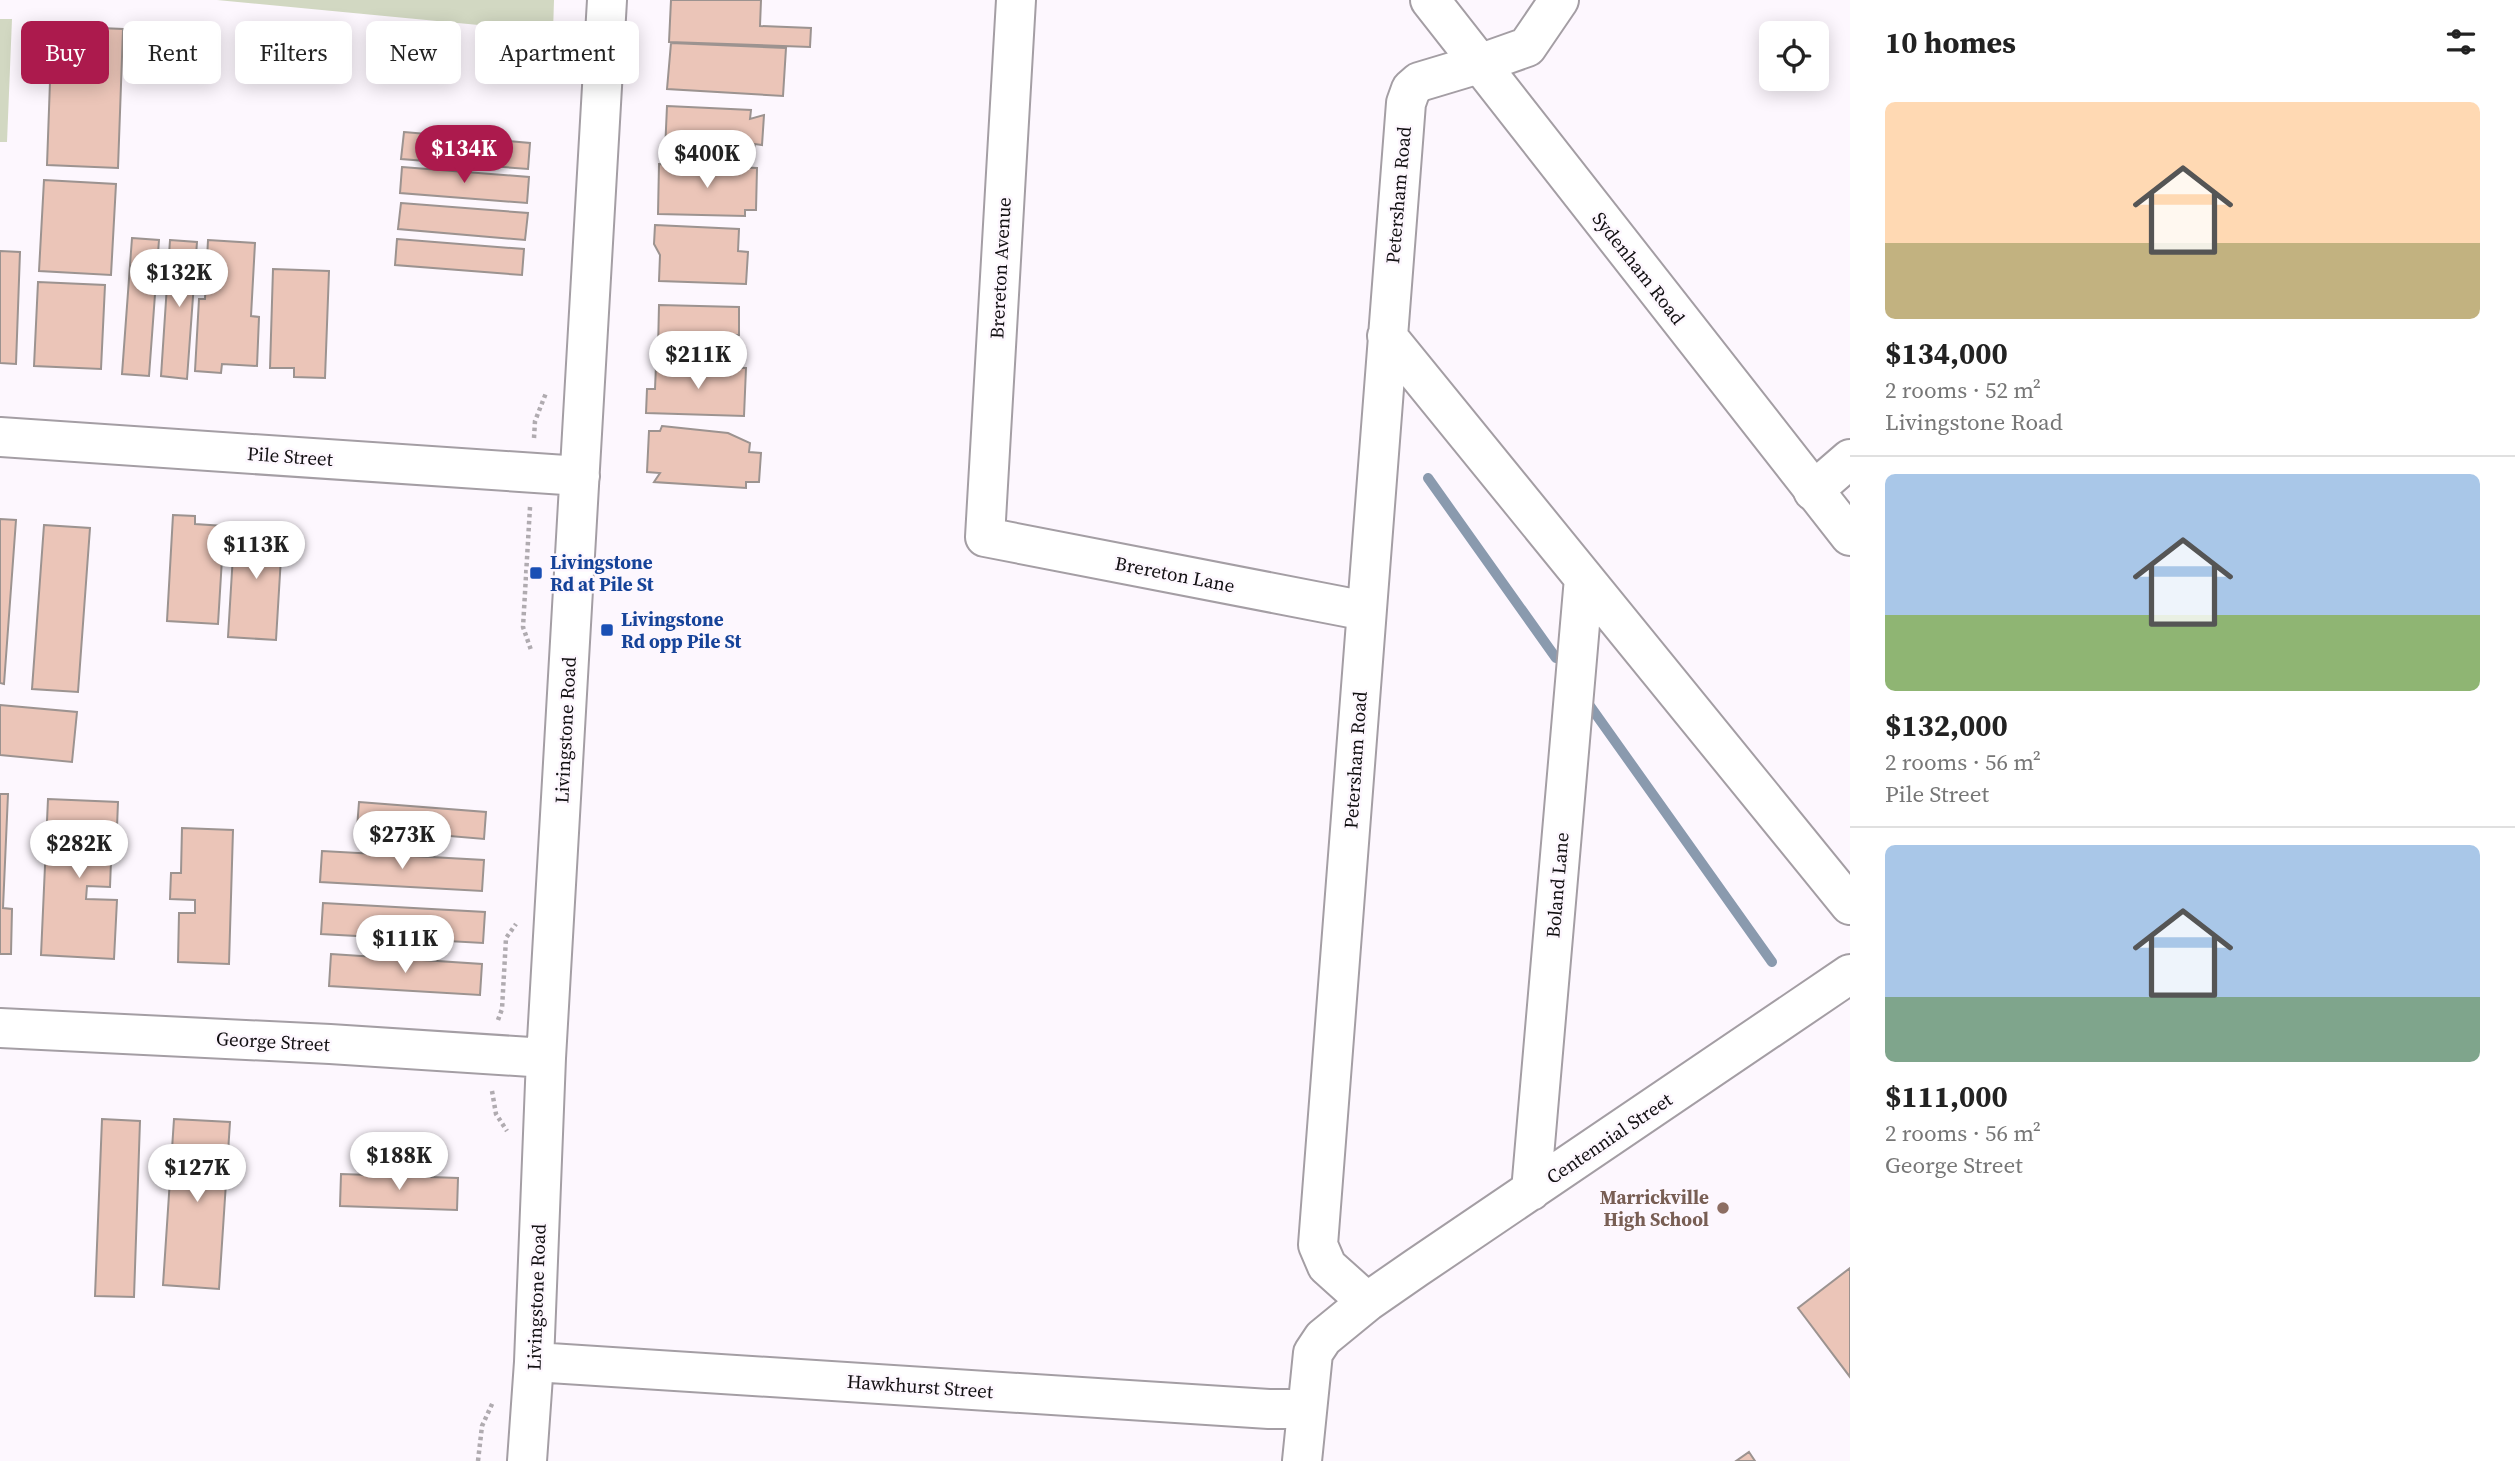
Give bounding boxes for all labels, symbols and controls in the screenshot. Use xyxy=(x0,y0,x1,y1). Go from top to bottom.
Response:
chip: Buy xyxy=(21,21,109,84)
chip: Rent xyxy=(123,21,221,84)
chip: Filters xyxy=(235,21,352,84)
chip: New xyxy=(366,21,461,84)
chip: Apartment xyxy=(475,21,639,84)
map controls xyxy=(1759,21,1829,91)
button: locate xyxy=(1759,21,1829,91)
text: 10 homes xyxy=(1885,22,2016,63)
icon: filters xyxy=(2442,23,2480,61)
pin: $134K xyxy=(415,125,513,185)
street label: Petersham Road xyxy=(1379,125,1417,265)
pin: $400K xyxy=(658,130,756,190)
text: $134K xyxy=(431,132,497,164)
text: $400K xyxy=(674,137,740,169)
icon: home xyxy=(2120,147,2246,273)
street label: Brereton Avenue xyxy=(983,196,1017,340)
street label: Sydenham Road xyxy=(1587,206,1691,330)
pin: $132K xyxy=(130,250,228,309)
text: $132K xyxy=(146,256,212,288)
pin: $211K xyxy=(649,332,747,391)
text: $134,000 xyxy=(1885,333,2008,374)
text: $211K xyxy=(665,338,731,370)
text: 2 rooms · 52 m² xyxy=(1885,374,2041,406)
text: Livingstone Road xyxy=(1885,406,2063,438)
street label: Pile Street xyxy=(246,440,335,472)
icon: home xyxy=(2120,519,2246,645)
pin: $113K xyxy=(207,522,305,581)
text: $113K xyxy=(223,528,289,560)
place label: Livingstone Rd at Pile St xyxy=(550,549,654,597)
street label: Brereton Lane xyxy=(1113,550,1237,598)
marker: Livingstone Rd at Pile St xyxy=(528,565,544,581)
place label: Livingstone Rd opp Pile St xyxy=(621,606,742,654)
marker: Livingstone Rd opp Pile St xyxy=(599,622,615,638)
street label: Livingstone Road xyxy=(548,656,582,804)
street label: Petersham Road xyxy=(1337,690,1373,830)
text: $132,000 xyxy=(1885,705,2008,746)
text: 2 rooms · 56 m² xyxy=(1885,746,2041,778)
text: Pile Street xyxy=(1885,778,1989,810)
pin: $273K xyxy=(353,812,451,871)
text: $273K xyxy=(369,818,435,850)
pin: $282K xyxy=(30,820,128,880)
text: $282K xyxy=(46,827,112,859)
street label: Boland Lane xyxy=(1539,831,1575,939)
icon: home xyxy=(2120,890,2246,1016)
pin: $111K xyxy=(356,916,454,975)
text: $111K xyxy=(372,922,438,954)
street label: George Street xyxy=(215,1025,331,1057)
text: $111,000 xyxy=(1885,1076,2008,1117)
street label: Centennial Street xyxy=(1541,1086,1678,1190)
text: 2 rooms · 56 m² xyxy=(1885,1117,2041,1149)
pin: $188K xyxy=(350,1132,448,1192)
text: $188K xyxy=(366,1139,432,1171)
pin: $127K xyxy=(148,1144,246,1204)
text: George Street xyxy=(1885,1149,2023,1181)
text: $127K xyxy=(164,1151,230,1183)
place label: Marrickville High School xyxy=(1600,1184,1709,1232)
marker: Marrickville High School xyxy=(1715,1200,1731,1216)
street label: Livingstone Road xyxy=(520,1223,552,1371)
street label: Hawkhurst Street xyxy=(846,1368,995,1404)

